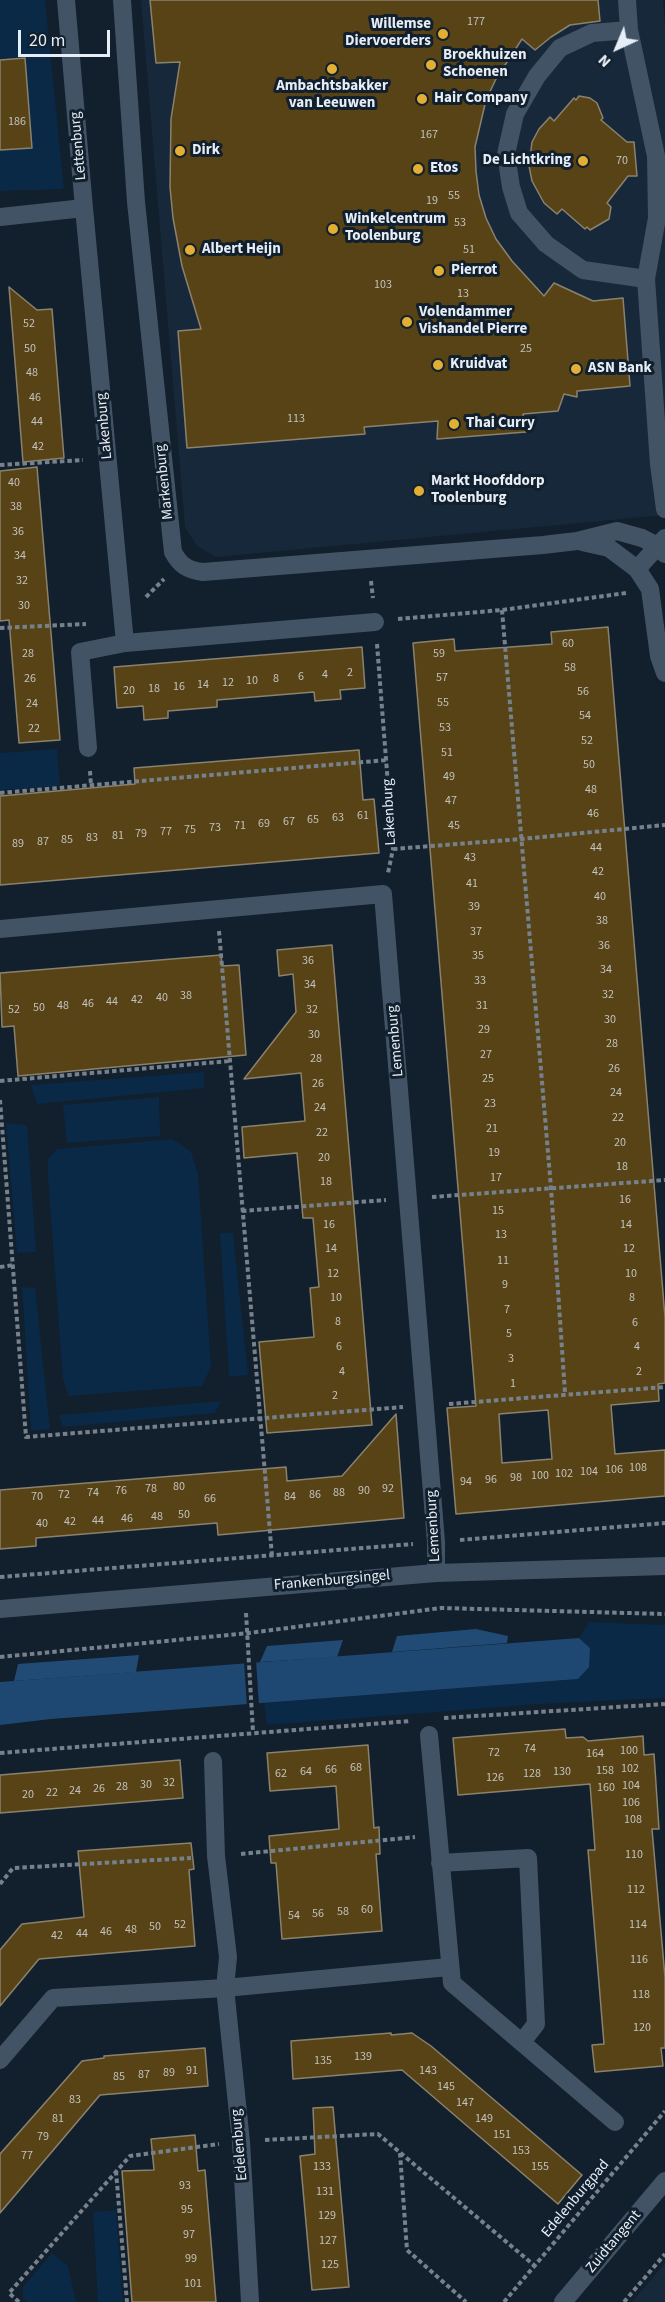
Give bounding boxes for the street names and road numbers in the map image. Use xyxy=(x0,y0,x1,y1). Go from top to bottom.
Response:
street label: Lettenburg xyxy=(67,111,91,181)
street label: Lakenburg xyxy=(93,392,117,460)
street label: Markenburg xyxy=(152,443,178,521)
street label: Lakenburg xyxy=(379,778,401,846)
street label: Lemenburg xyxy=(384,1005,408,1077)
street label: Lemenburg xyxy=(423,1490,445,1562)
street label: Frankenburgsingel xyxy=(273,1567,391,1595)
street label: Edelenburg xyxy=(228,2108,252,2182)
street label: Edelenburgpad xyxy=(538,2156,614,2242)
street label: Zuidtangent xyxy=(583,2207,645,2277)

